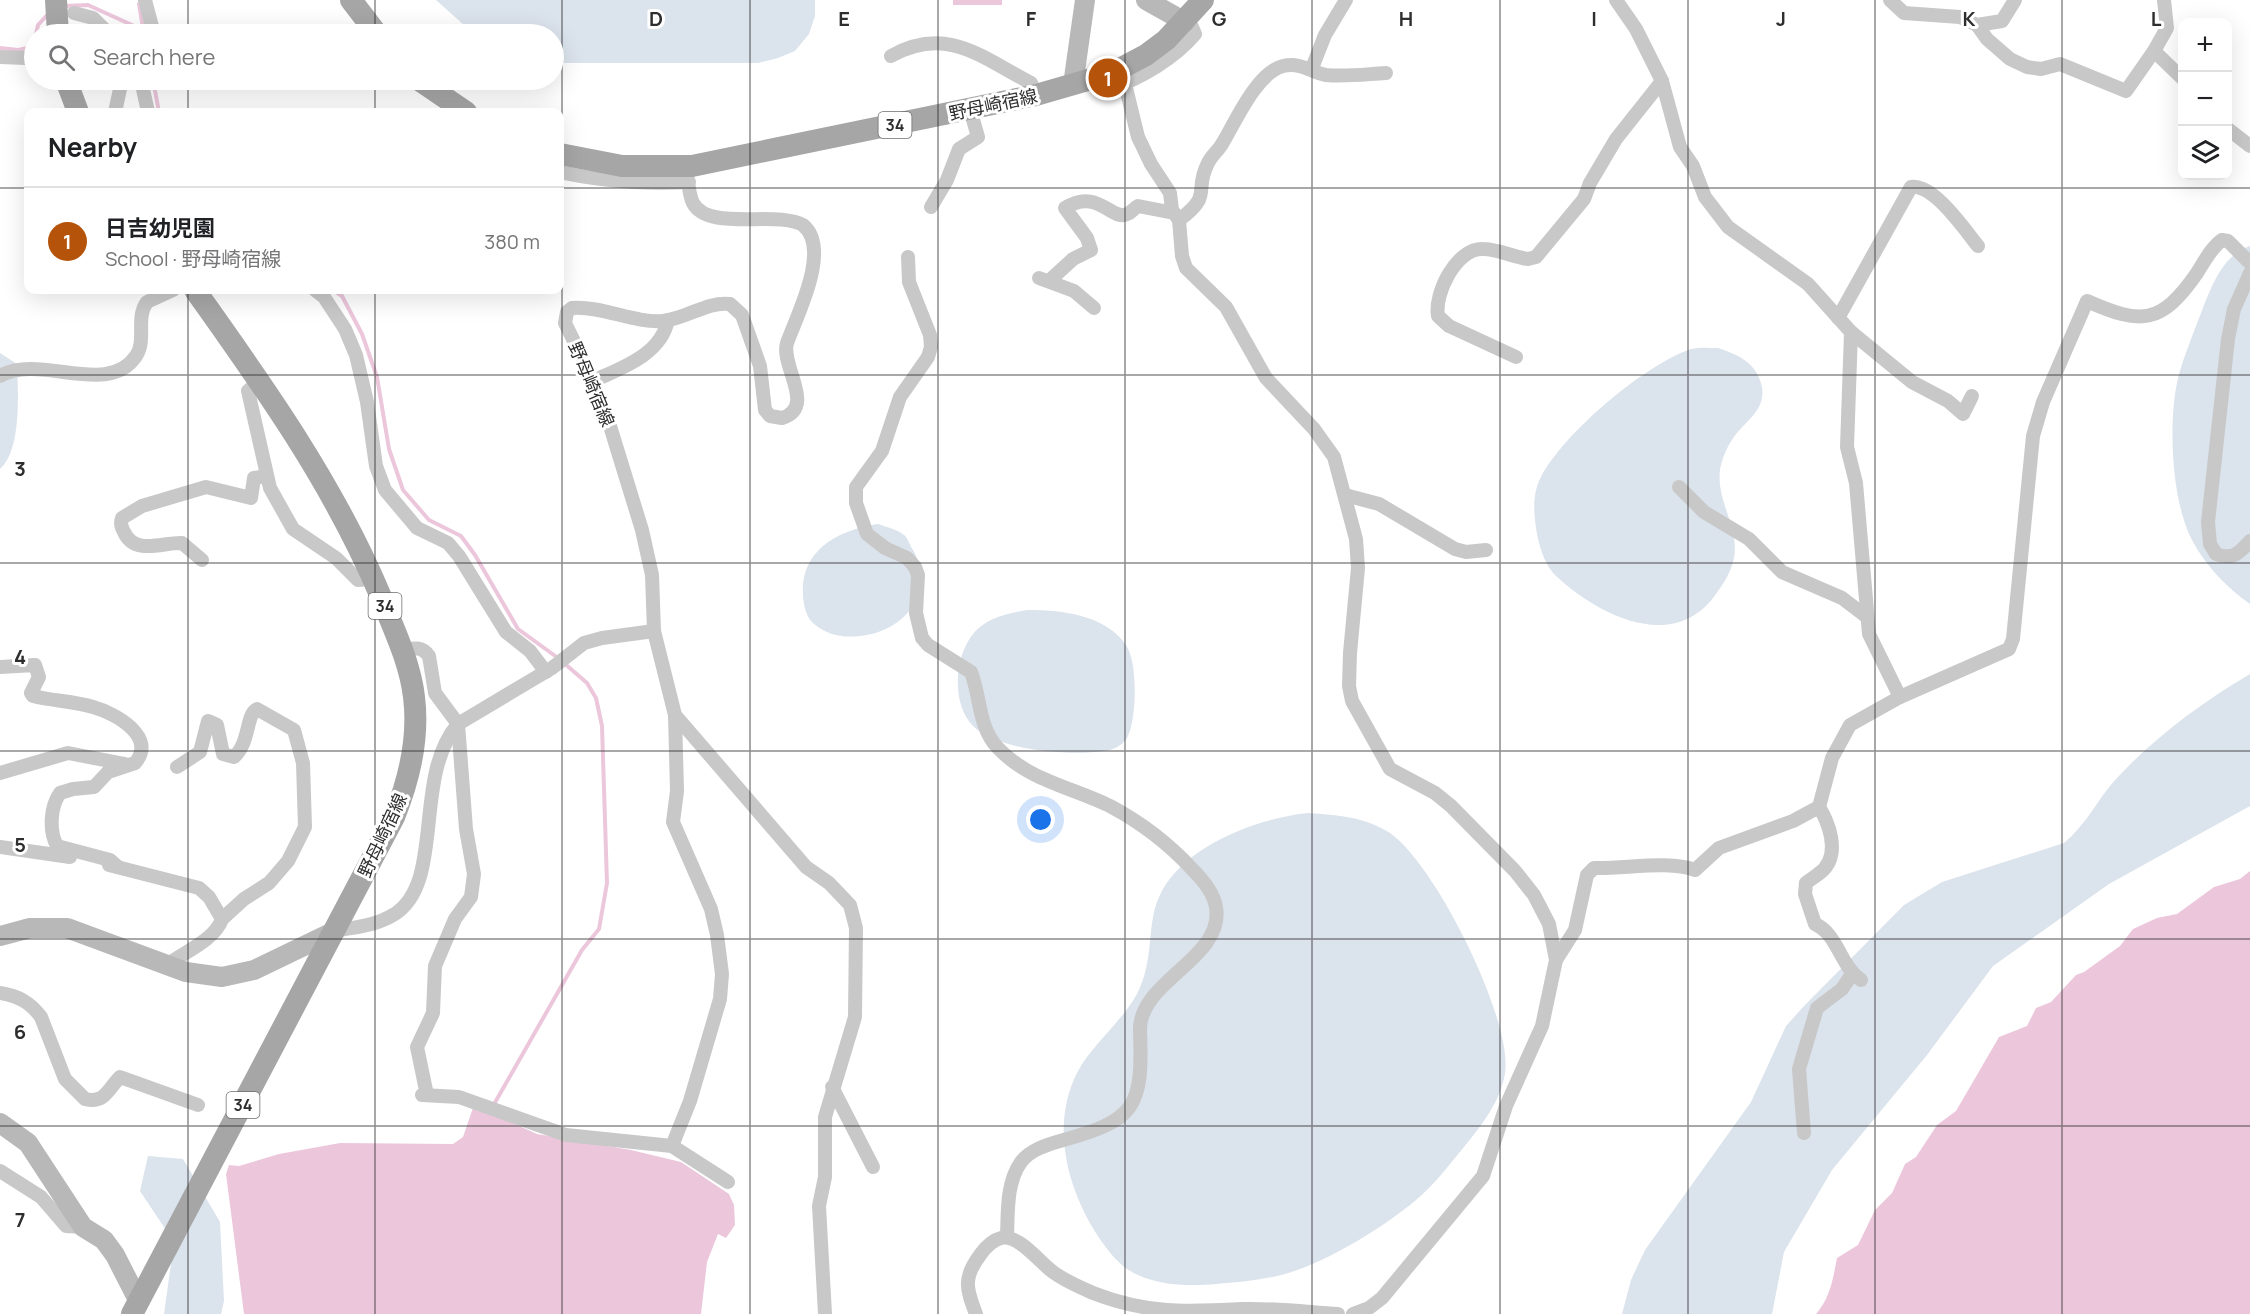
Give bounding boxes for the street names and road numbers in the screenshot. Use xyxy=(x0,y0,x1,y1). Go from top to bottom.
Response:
street label: 野母崎宿線 xyxy=(946,83,1040,125)
road number: 34 xyxy=(878,112,912,138)
street label: 野母崎宿線 xyxy=(563,338,621,430)
road number: 34 xyxy=(368,593,402,619)
street label: 野母崎宿線 xyxy=(352,789,412,881)
road number: 34 xyxy=(226,1092,260,1118)

